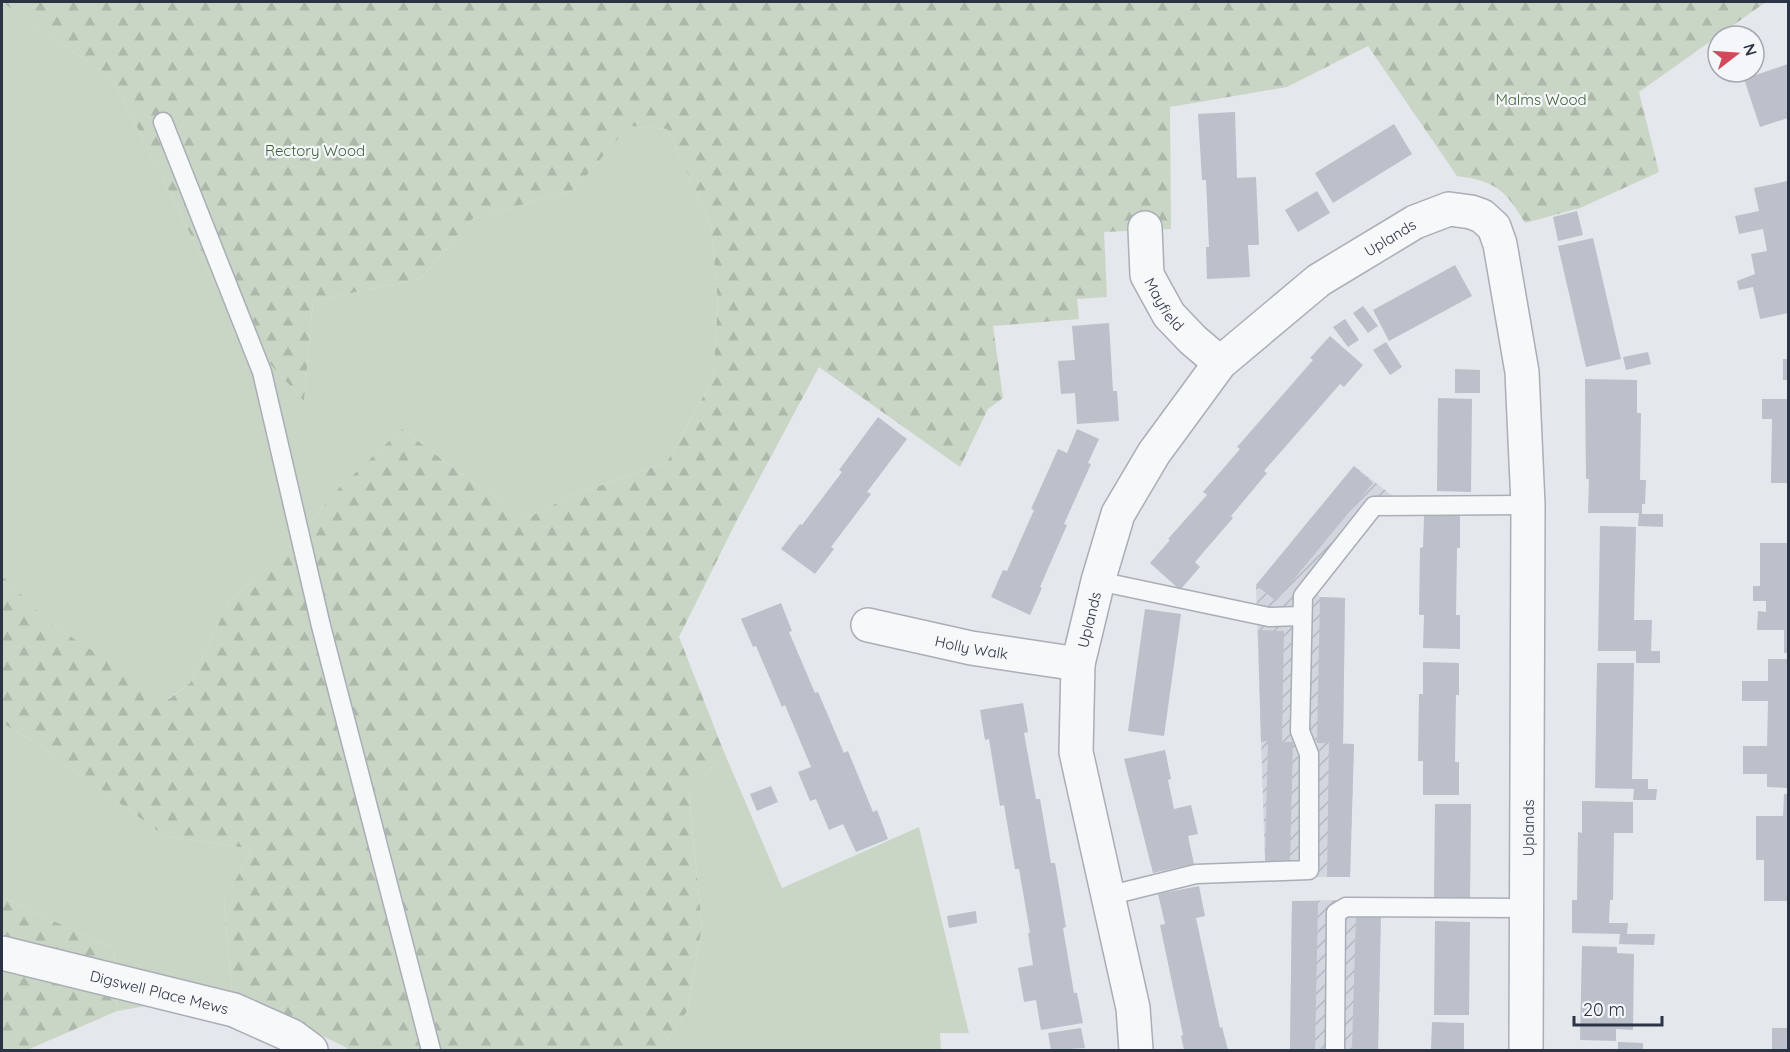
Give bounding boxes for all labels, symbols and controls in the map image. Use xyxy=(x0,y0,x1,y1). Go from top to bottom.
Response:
north arrow xyxy=(1706,24,1766,84)
text: N xyxy=(1739,41,1762,58)
park label: Malms Wood xyxy=(1495,90,1587,109)
park label: Rectory Wood xyxy=(265,141,365,160)
street label: Uplands xyxy=(1360,214,1419,260)
street label: Mayfield xyxy=(1141,274,1188,335)
street label: Uplands xyxy=(1073,590,1105,650)
street label: Holly Walk xyxy=(933,631,1010,663)
street label: Uplands xyxy=(1519,799,1538,857)
street label: Digswell Place Mews xyxy=(88,965,231,1018)
scale bar xyxy=(1574,989,1662,1027)
text: 20 m xyxy=(1583,998,1625,1021)

